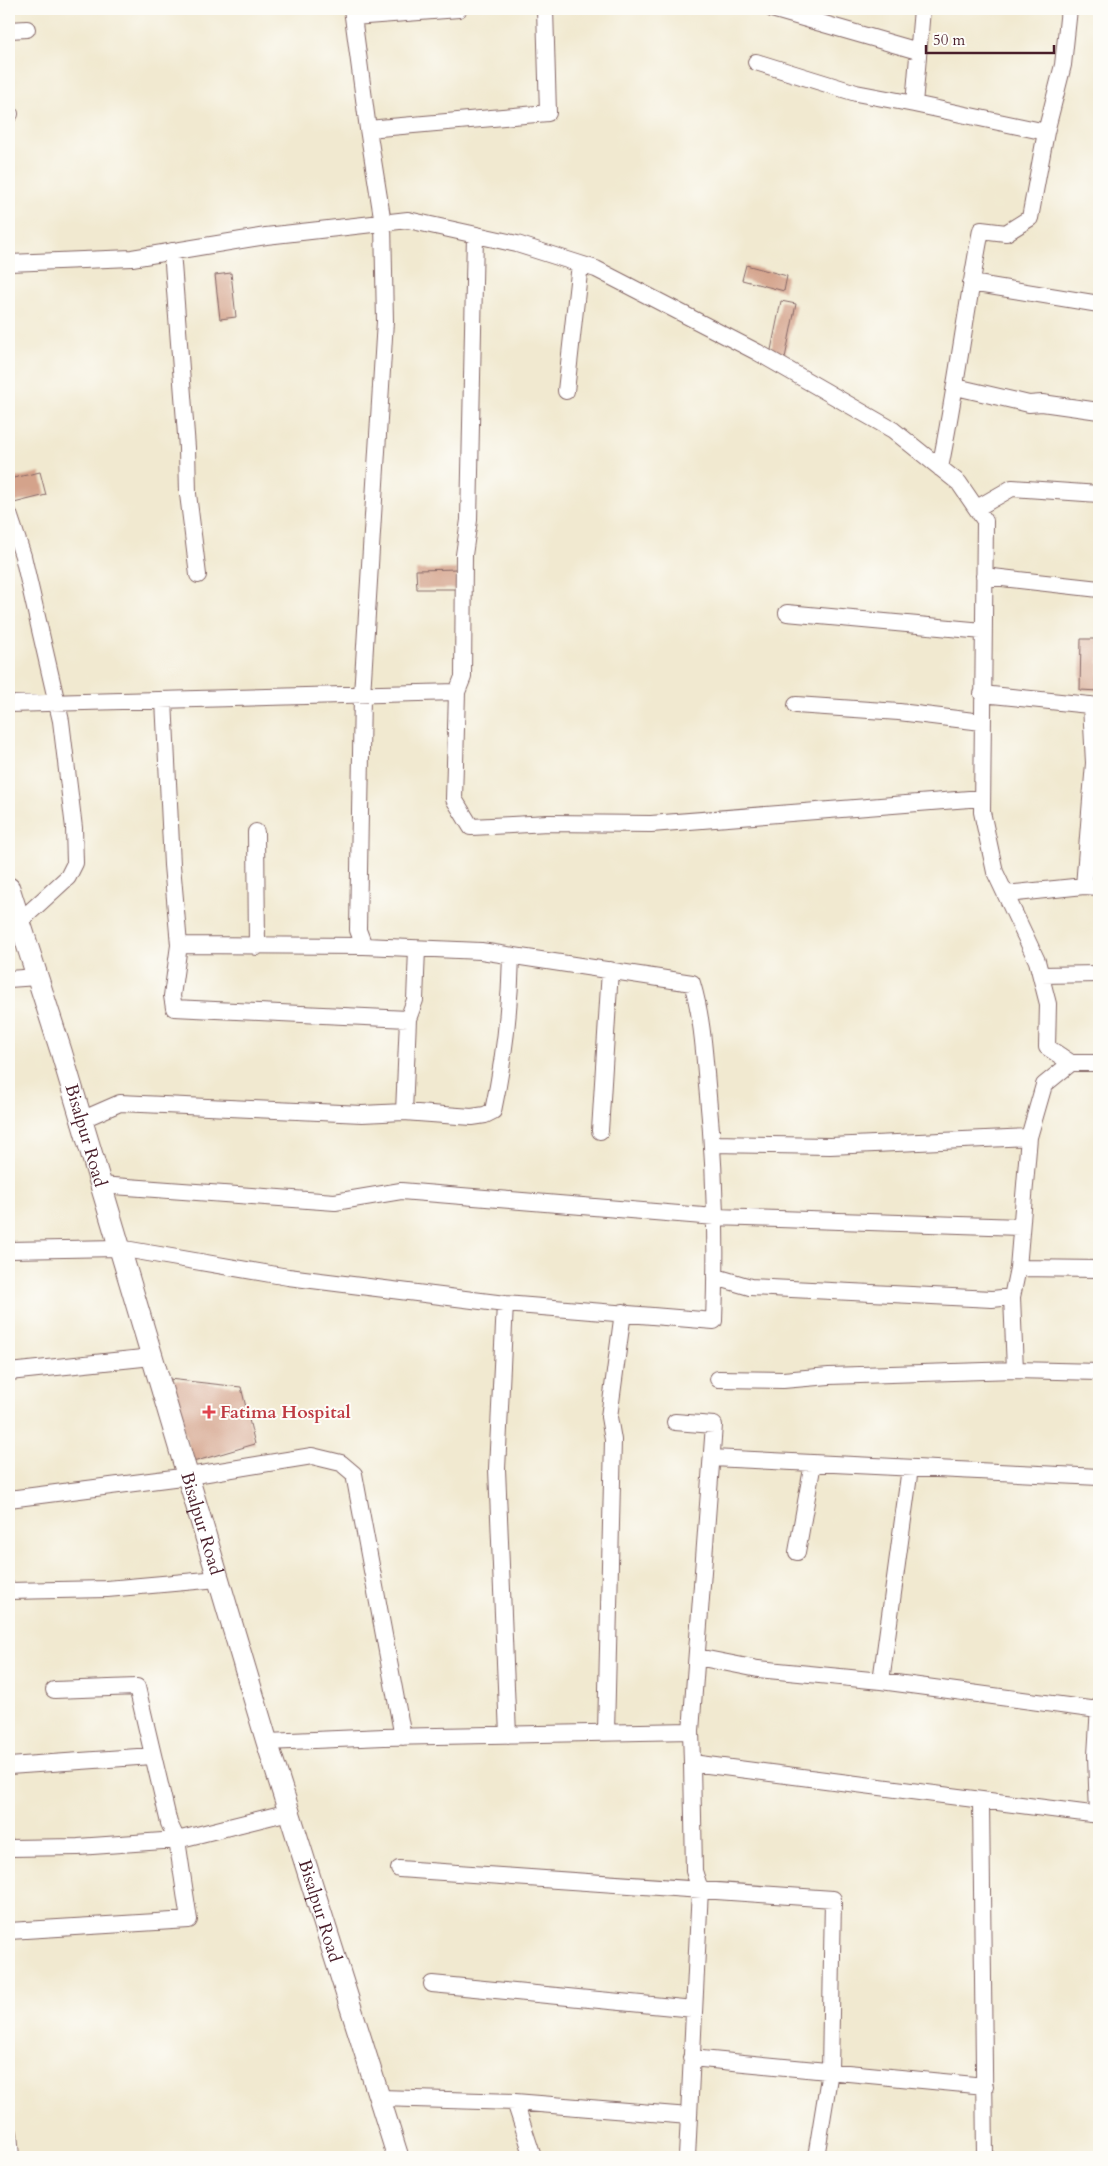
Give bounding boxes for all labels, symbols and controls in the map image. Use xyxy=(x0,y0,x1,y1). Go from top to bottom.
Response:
scale bar xyxy=(926,22,1053,54)
text: 50 m xyxy=(933,30,965,50)
street label: Bisalpur Road xyxy=(58,1081,113,1190)
place label: Fatima Hospital xyxy=(220,1400,351,1425)
marker: Fatima Hospital xyxy=(202,1405,216,1419)
street label: Bisalpur Road xyxy=(174,1469,229,1578)
street label: Bisalpur Road xyxy=(292,1856,348,1966)

